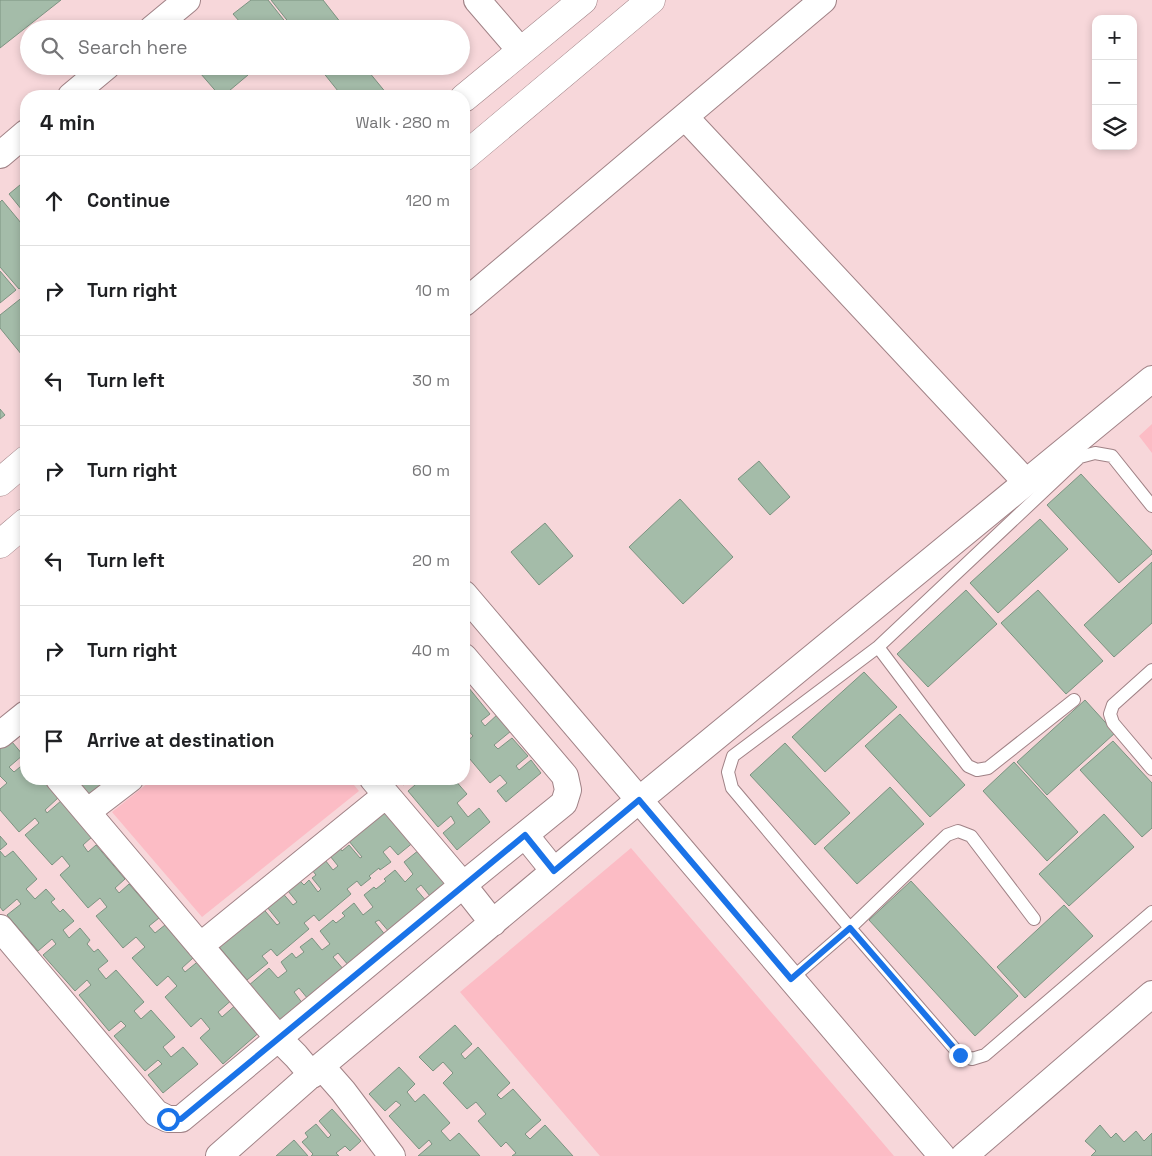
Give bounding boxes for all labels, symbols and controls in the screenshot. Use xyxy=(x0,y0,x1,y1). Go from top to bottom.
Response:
map controls xyxy=(1092,15,1137,150)
button: + xyxy=(1092,15,1137,60)
search box xyxy=(20,20,470,75)
icon: search xyxy=(38,34,66,62)
text: Search here xyxy=(78,35,188,60)
button: − xyxy=(1092,60,1137,105)
button: layers xyxy=(1092,105,1137,150)
text: 4 min xyxy=(40,109,95,136)
text: Walk · 280 m xyxy=(355,112,450,133)
icon: ahead xyxy=(40,187,68,215)
text: Continue xyxy=(87,188,170,213)
text: 120 m xyxy=(406,190,450,211)
icon: right xyxy=(40,277,68,305)
text: Turn right xyxy=(87,278,177,303)
text: 10 m xyxy=(415,280,450,301)
icon: left xyxy=(40,367,68,395)
text: Turn left xyxy=(87,368,165,393)
text: 30 m xyxy=(412,370,450,391)
icon: right xyxy=(40,457,68,485)
text: Turn right xyxy=(87,458,177,483)
text: 60 m xyxy=(412,460,450,481)
icon: left xyxy=(40,547,68,575)
text: Turn left xyxy=(87,548,165,573)
text: 20 m xyxy=(412,550,450,571)
icon: right xyxy=(40,637,68,665)
text: Turn right xyxy=(87,638,177,663)
text: 40 m xyxy=(412,640,450,661)
icon: arrive xyxy=(40,727,68,755)
text: Arrive at destination xyxy=(87,728,275,753)
route end xyxy=(949,1044,972,1067)
route start xyxy=(157,1108,180,1131)

